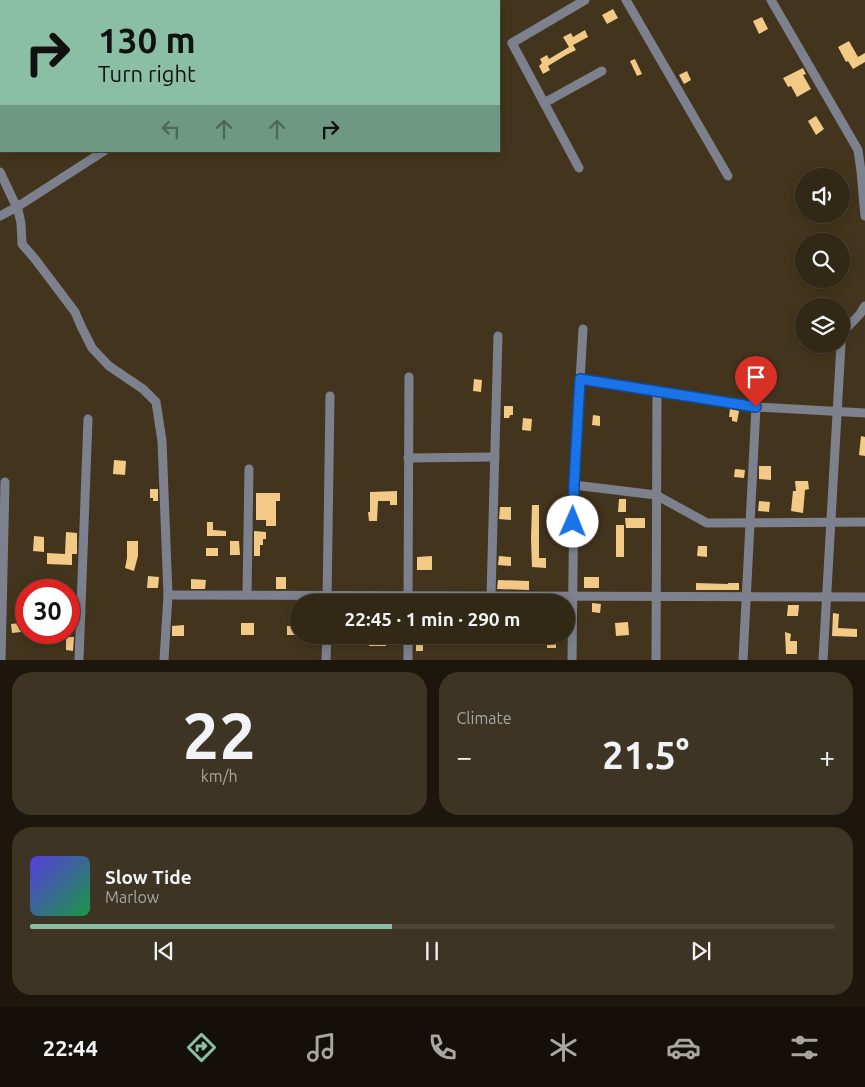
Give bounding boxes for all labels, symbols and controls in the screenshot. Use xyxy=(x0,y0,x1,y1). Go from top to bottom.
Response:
icon: right xyxy=(15,20,80,85)
text: 130 m xyxy=(98,20,196,60)
text: Turn right xyxy=(98,61,196,86)
icon: left xyxy=(157,115,185,143)
icon: ahead xyxy=(210,115,238,143)
icon: ahead xyxy=(263,115,291,143)
icon: right xyxy=(316,115,344,143)
map controls xyxy=(795,168,850,353)
button: sound xyxy=(795,168,850,223)
button: search xyxy=(795,233,850,288)
button: layers xyxy=(795,298,850,353)
pin xyxy=(735,356,777,407)
icon: arrive xyxy=(742,363,770,391)
position arrow xyxy=(546,495,598,547)
speed limit sign: 30 xyxy=(15,579,80,644)
text: 22:45 · 1 min · 290 m xyxy=(345,608,520,630)
text: 22 xyxy=(183,698,256,771)
text: Climate xyxy=(457,709,512,727)
text: 21.5° xyxy=(602,734,689,776)
text: − xyxy=(457,741,472,772)
text: + xyxy=(819,741,835,772)
text: km/h xyxy=(201,767,238,785)
text: Slow Tide xyxy=(105,866,192,888)
text: Marlow xyxy=(105,888,159,906)
icon: previous xyxy=(150,937,178,965)
icon: pause xyxy=(418,937,446,965)
icon: next xyxy=(687,937,715,965)
icon: directions xyxy=(184,1030,219,1065)
icon: music xyxy=(304,1030,339,1065)
icon: phone xyxy=(425,1030,460,1065)
icon: climate xyxy=(546,1030,581,1065)
icon: car xyxy=(666,1030,701,1065)
icon: filters xyxy=(787,1030,822,1065)
text: 22:44 xyxy=(43,1035,98,1060)

